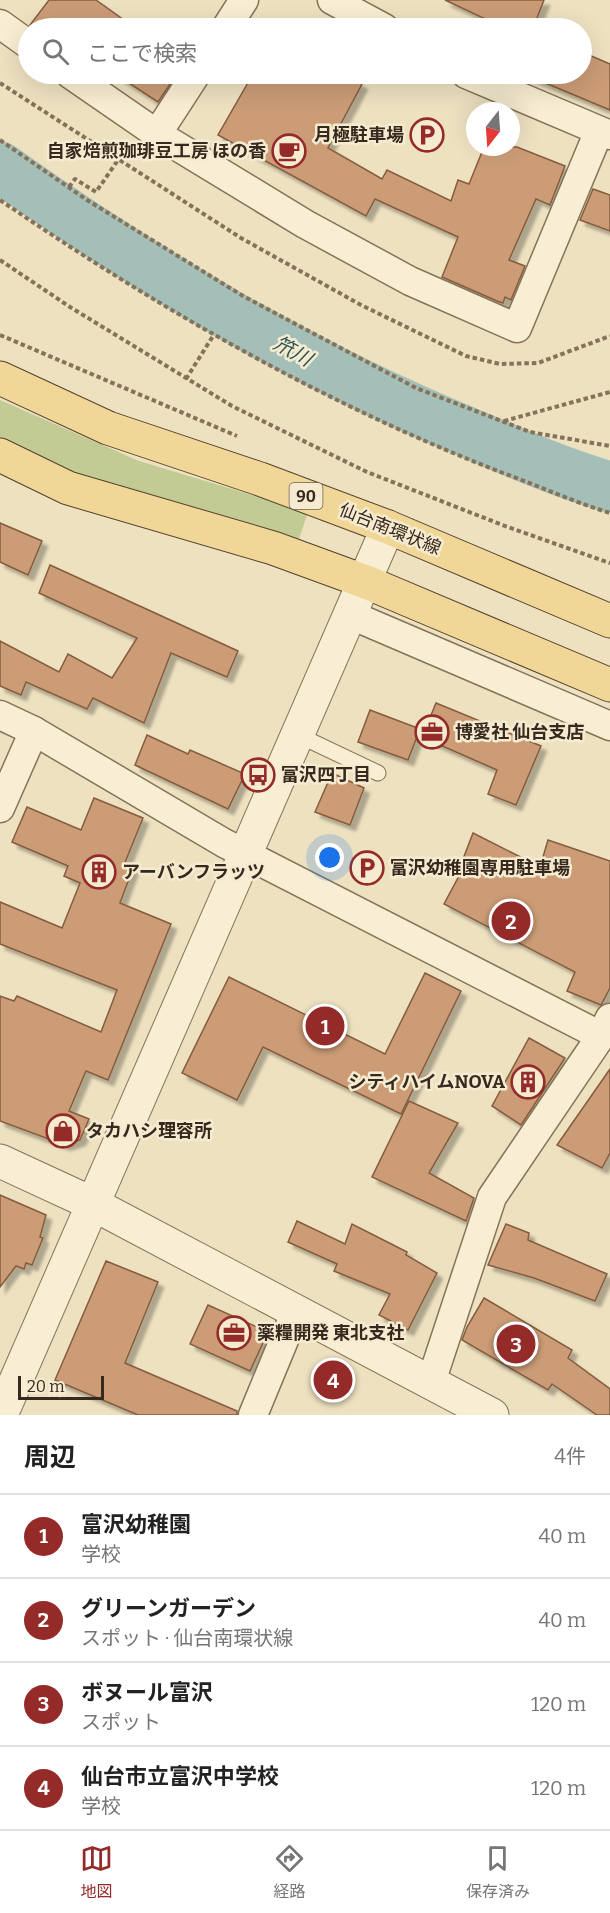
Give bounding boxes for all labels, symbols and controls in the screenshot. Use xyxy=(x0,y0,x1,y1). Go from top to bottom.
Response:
search box xyxy=(18,18,592,84)
icon: search xyxy=(39,35,72,68)
text: ここで検索 xyxy=(87,40,197,67)
north arrow xyxy=(466,102,520,156)
parking icon: 月極駐車場 xyxy=(409,117,445,153)
place label: 月極駐車場 xyxy=(314,124,404,146)
cafe icon: 自家焙煎珈琲豆工房 ほの香 xyxy=(271,133,307,169)
place label: 自家焙煎珈琲豆工房 ほの香 xyxy=(47,140,266,162)
water label: 笊川 xyxy=(270,331,318,372)
road number: 90 xyxy=(290,483,322,509)
street label: 仙台南環状線 xyxy=(336,499,444,559)
office icon: 博愛社 仙台支店 xyxy=(414,714,450,750)
place label: 博愛社 仙台支店 xyxy=(455,721,584,743)
bus stop icon: 富沢四丁目 xyxy=(240,757,276,793)
place label: 富沢四丁目 xyxy=(281,764,371,786)
your location xyxy=(315,843,344,872)
parking icon: 富沢幼稚園専用駐車場 xyxy=(349,850,385,886)
building icon: アーバンフラッツ xyxy=(81,854,117,890)
place label: 富沢幼稚園専用駐車場 xyxy=(390,857,570,879)
place label: アーバンフラッツ xyxy=(122,861,265,883)
pin: 2 xyxy=(492,898,530,944)
pin: 1 xyxy=(306,1004,344,1048)
building icon: シティハイムNOVA xyxy=(510,1064,546,1100)
place label: シティハイムNOVA xyxy=(348,1071,505,1093)
shop icon: タカハシ理容所 xyxy=(45,1113,81,1149)
place label: タカハシ理容所 xyxy=(86,1120,212,1142)
office icon: 薬糧開発 東北支社 xyxy=(216,1315,252,1351)
place label: 薬糧開発 東北支社 xyxy=(257,1322,404,1344)
pin: 3 xyxy=(496,1322,536,1366)
pin: 4 xyxy=(314,1358,352,1402)
scale bar xyxy=(18,1373,104,1400)
text: 20 m xyxy=(27,1377,64,1396)
text: 周辺 xyxy=(24,1442,76,1473)
text: 4件 xyxy=(554,1444,586,1468)
text: 富沢幼稚園 xyxy=(81,1511,191,1538)
text: 1 xyxy=(39,1524,48,1548)
text: 40 m xyxy=(538,1524,586,1548)
text: 学校 xyxy=(81,1542,121,1566)
text: グリーンガーデン xyxy=(81,1595,256,1622)
text: 2 xyxy=(38,1608,49,1632)
text: 40 m xyxy=(538,1608,586,1632)
text: スポット · 仙台南環状線 xyxy=(81,1626,293,1650)
text: ボヌール富沢 xyxy=(81,1679,213,1706)
text: 3 xyxy=(38,1692,49,1716)
text: 120 m xyxy=(531,1692,586,1716)
text: スポット xyxy=(81,1710,161,1734)
text: 仙台市立富沢中学校 xyxy=(81,1763,279,1790)
text: 4 xyxy=(37,1776,50,1800)
text: 120 m xyxy=(531,1776,586,1800)
text: 学校 xyxy=(81,1794,121,1818)
tab: 地図 xyxy=(80,1842,113,1902)
tab: 経路 xyxy=(273,1842,306,1902)
tab: 保存済み xyxy=(466,1842,530,1902)

